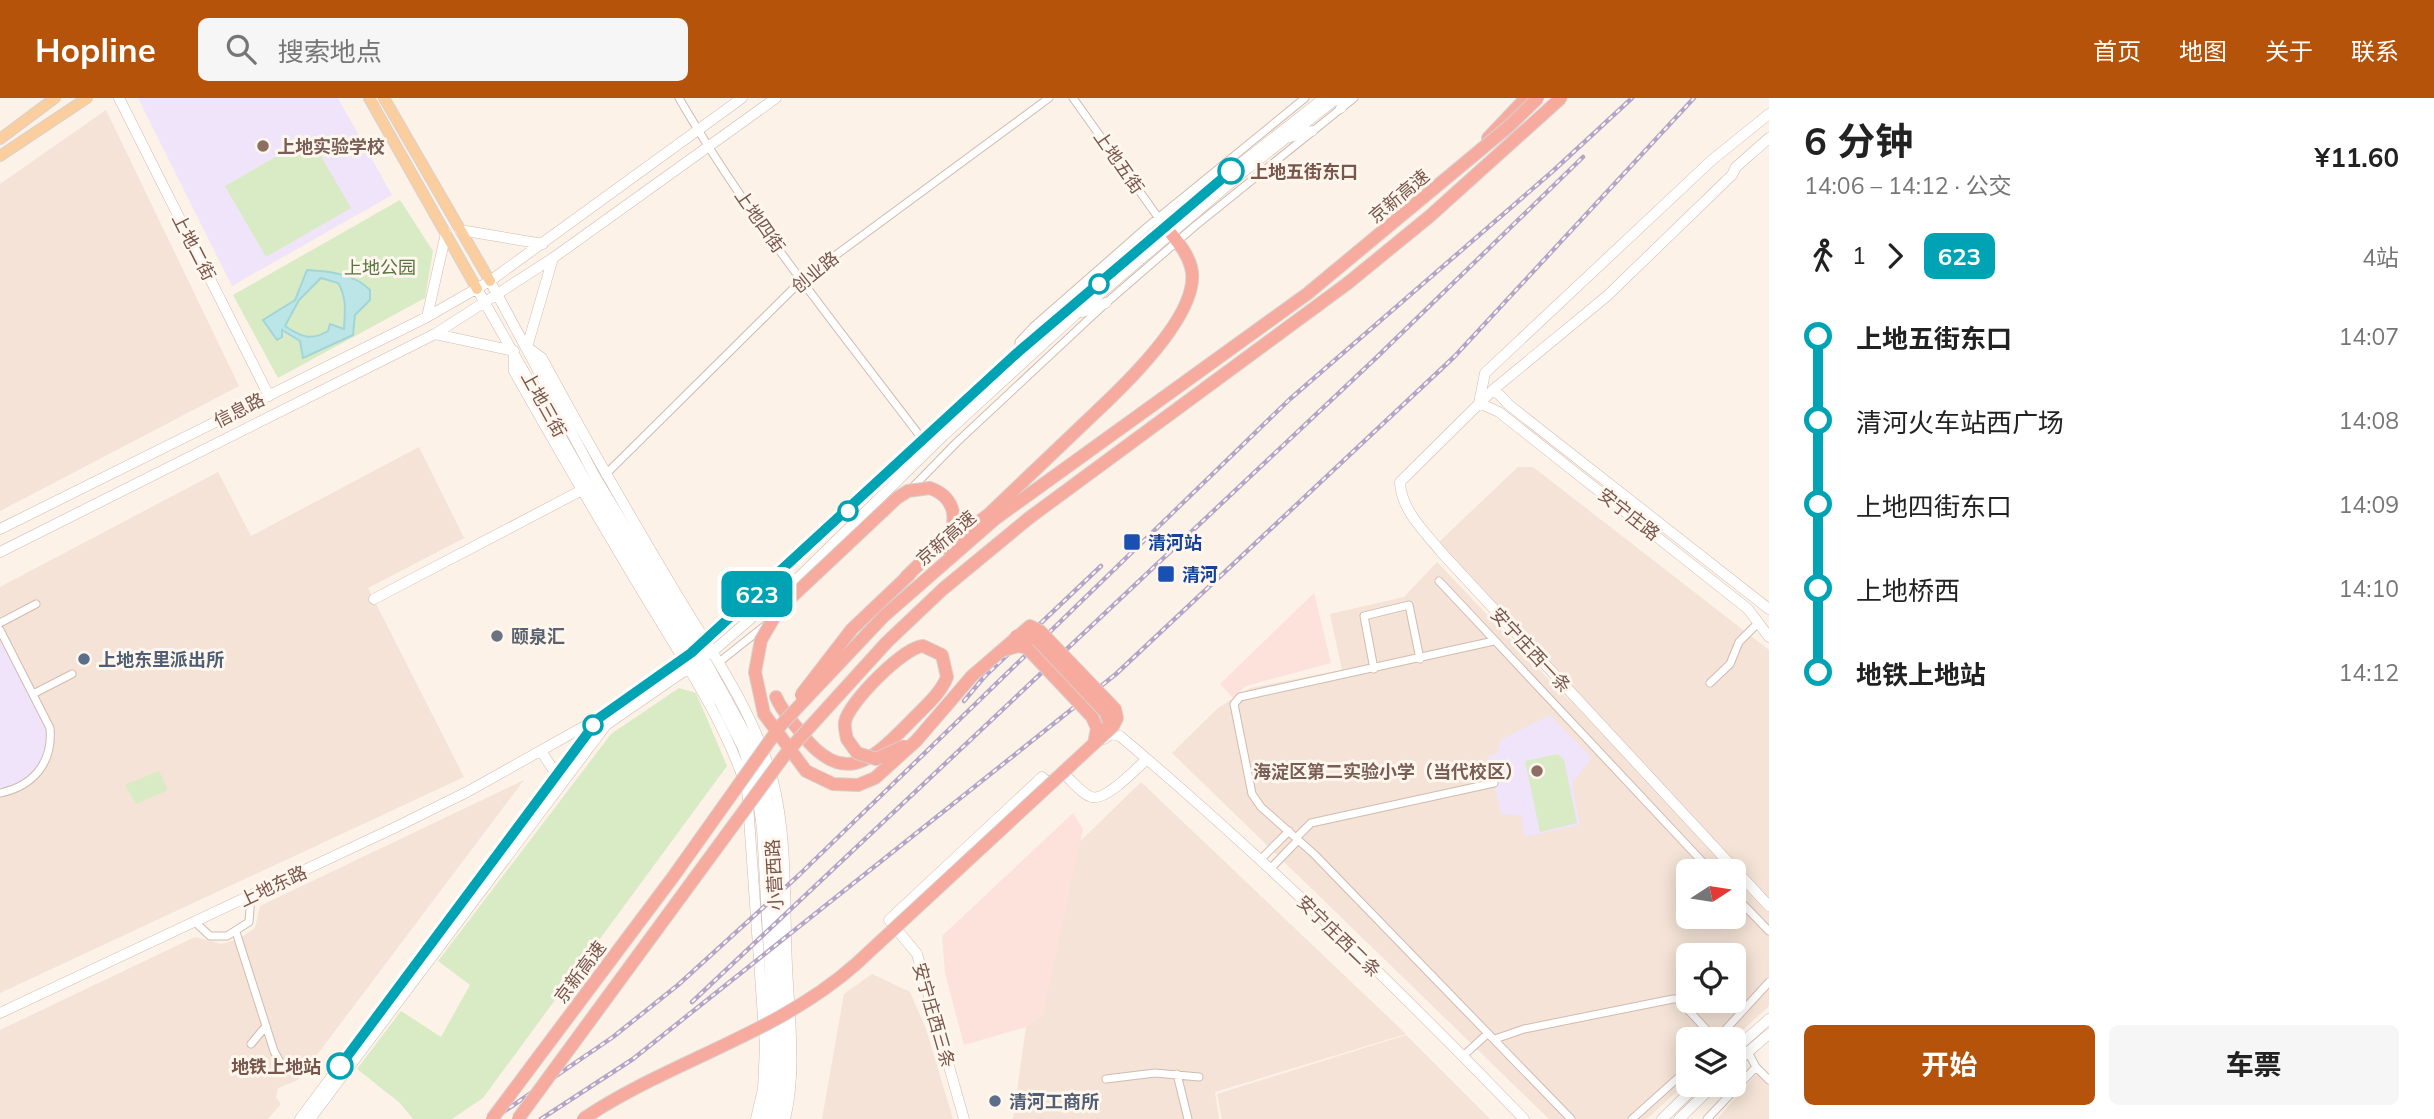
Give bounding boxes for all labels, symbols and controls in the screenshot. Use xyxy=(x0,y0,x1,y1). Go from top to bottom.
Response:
search box xyxy=(198,18,688,81)
text: Hopline xyxy=(35,29,156,70)
icon: search xyxy=(222,30,260,68)
text: 搜索地点 xyxy=(278,35,382,68)
text: 首页 xyxy=(2093,36,2141,66)
text: 地图 xyxy=(2179,36,2227,66)
text: 关于 xyxy=(2265,36,2313,66)
text: 联系 xyxy=(2351,36,2399,66)
text: 6 分钟 xyxy=(1804,117,1913,165)
street label: 上地五街 xyxy=(1089,126,1149,198)
place label: 上地实验学校 xyxy=(277,135,385,158)
marker: 上地实验学校 xyxy=(255,138,271,154)
text: ¥11.60 xyxy=(2315,141,2399,174)
marker: 上地五街东口 xyxy=(1218,158,1244,184)
place label: 上地五街东口 xyxy=(1250,160,1358,183)
street label: 京新高速 xyxy=(1364,164,1434,228)
text: 14:06 – 14:12 · 公交 xyxy=(1804,171,2012,200)
street label: 上地四街 xyxy=(730,185,790,257)
street label: 上地二街 xyxy=(167,210,221,284)
icon: walk xyxy=(1804,237,1842,275)
icon: forward xyxy=(1876,237,1914,275)
text: 1 xyxy=(1852,241,1866,270)
text: 623 xyxy=(1938,241,1981,271)
text: 4站 xyxy=(2362,243,2399,272)
street label: 创业路 xyxy=(787,246,843,298)
park label: 上地公园 xyxy=(344,256,416,279)
unlabelled marker xyxy=(1089,274,1109,294)
text: 上地五街东口 xyxy=(1856,322,2012,355)
text: 14:07 xyxy=(2339,322,2399,351)
street label: 上地三街 xyxy=(516,367,572,441)
street label: 信息路 xyxy=(210,387,268,433)
text: 清河火车站西广场 xyxy=(1856,406,2064,439)
text: 14:08 xyxy=(2339,406,2399,435)
street label: 安宁庄路 xyxy=(1594,483,1664,545)
text: 上地四街东口 xyxy=(1856,490,2012,523)
text: 14:09 xyxy=(2339,490,2399,519)
unlabelled marker xyxy=(838,501,858,521)
street label: 京新高速 xyxy=(911,506,981,570)
place label: 清河站 xyxy=(1148,531,1202,554)
marker: 清河站 xyxy=(1122,532,1142,552)
place label: 清河 xyxy=(1182,563,1218,586)
marker: 清河 xyxy=(1156,564,1176,584)
line badge: 623 xyxy=(717,571,797,617)
text: 上地桥西 xyxy=(1856,574,1960,607)
text: 14:10 xyxy=(2339,574,2399,603)
text: 623 xyxy=(735,579,779,609)
street label: 安宁庄西一条 xyxy=(1486,603,1576,697)
place label: 颐泉汇 xyxy=(511,625,565,648)
marker: 颐泉汇 xyxy=(489,628,505,644)
place label: 上地东里派出所 xyxy=(98,648,224,671)
marker: 上地东里派出所 xyxy=(76,651,92,667)
text: 地铁上地站 xyxy=(1856,658,1986,691)
text: 14:12 xyxy=(2339,658,2399,687)
unlabelled marker xyxy=(583,715,603,735)
place label: 海淀区第二实验小学（当代校区） xyxy=(1253,760,1523,783)
marker: 海淀区第二实验小学（当代校区） xyxy=(1529,763,1545,779)
street label: 小营西路 xyxy=(761,838,787,912)
north arrow xyxy=(1676,859,1746,929)
map controls xyxy=(1676,859,1746,1097)
street label: 上地东路 xyxy=(236,860,310,912)
street label: 安宁庄西二条 xyxy=(1292,890,1386,982)
street label: 京新高速 xyxy=(549,936,611,1008)
button: locate xyxy=(1676,943,1746,1013)
street label: 安宁庄西三条 xyxy=(908,960,960,1070)
button: 开始 xyxy=(1804,1025,2095,1105)
button: 车票 xyxy=(2109,1025,2399,1105)
button: layers xyxy=(1676,1027,1746,1097)
marker: 地铁上地站 xyxy=(327,1053,353,1079)
place label: 地铁上地站 xyxy=(231,1055,321,1078)
place label: 清河工商所 xyxy=(1009,1090,1099,1113)
marker: 清河工商所 xyxy=(987,1093,1003,1109)

